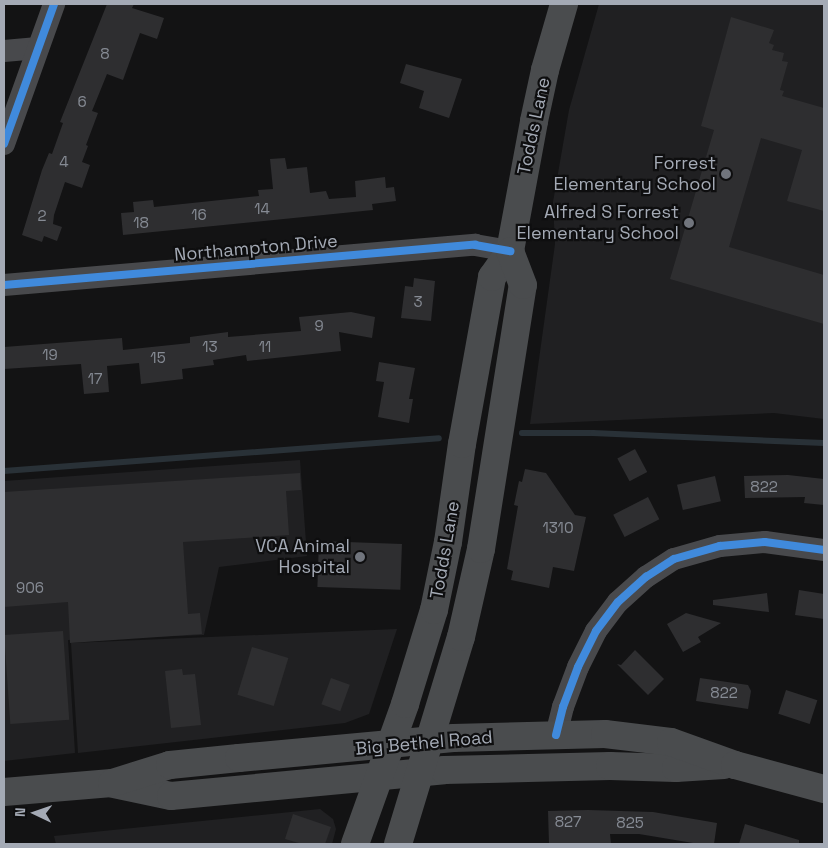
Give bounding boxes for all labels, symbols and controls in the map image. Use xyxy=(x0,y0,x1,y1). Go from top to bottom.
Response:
house number: 8 xyxy=(100,45,110,63)
street label: Todds Lane xyxy=(513,75,555,177)
house number: 6 xyxy=(77,93,87,111)
house number: 4 xyxy=(59,153,69,171)
place label: Forrest Elementary School xyxy=(553,153,716,195)
marker: Forrest Elementary School xyxy=(720,168,732,180)
house number: 14 xyxy=(254,200,270,218)
place label: Alfred S Forrest Elementary School xyxy=(516,202,679,244)
house number: 16 xyxy=(191,206,207,224)
house number: 2 xyxy=(37,207,47,225)
house number: 18 xyxy=(133,214,149,232)
marker: Alfred S Forrest Elementary School xyxy=(683,217,695,229)
street label: Northampton Drive xyxy=(173,230,339,266)
house number: 3 xyxy=(413,293,423,311)
house number: 9 xyxy=(314,317,324,335)
house number: 13 xyxy=(202,338,218,356)
house number: 11 xyxy=(259,338,271,356)
house number: 19 xyxy=(42,346,58,364)
house number: 15 xyxy=(150,349,166,367)
house number: 17 xyxy=(88,370,102,388)
house number: 822 xyxy=(750,478,778,496)
street label: Todds Lane xyxy=(426,499,464,601)
house number: 1310 xyxy=(543,519,573,537)
place label: VCA Animal Hospital xyxy=(255,536,350,578)
marker: VCA Animal Hospital xyxy=(354,551,366,563)
house number: 906 xyxy=(16,579,44,597)
house number: 822 xyxy=(710,684,738,702)
street label: Big Bethel Road xyxy=(354,726,494,760)
north arrow xyxy=(10,788,60,838)
text: N xyxy=(11,807,29,817)
house number: 827 xyxy=(555,813,581,831)
house number: 825 xyxy=(616,814,644,832)

